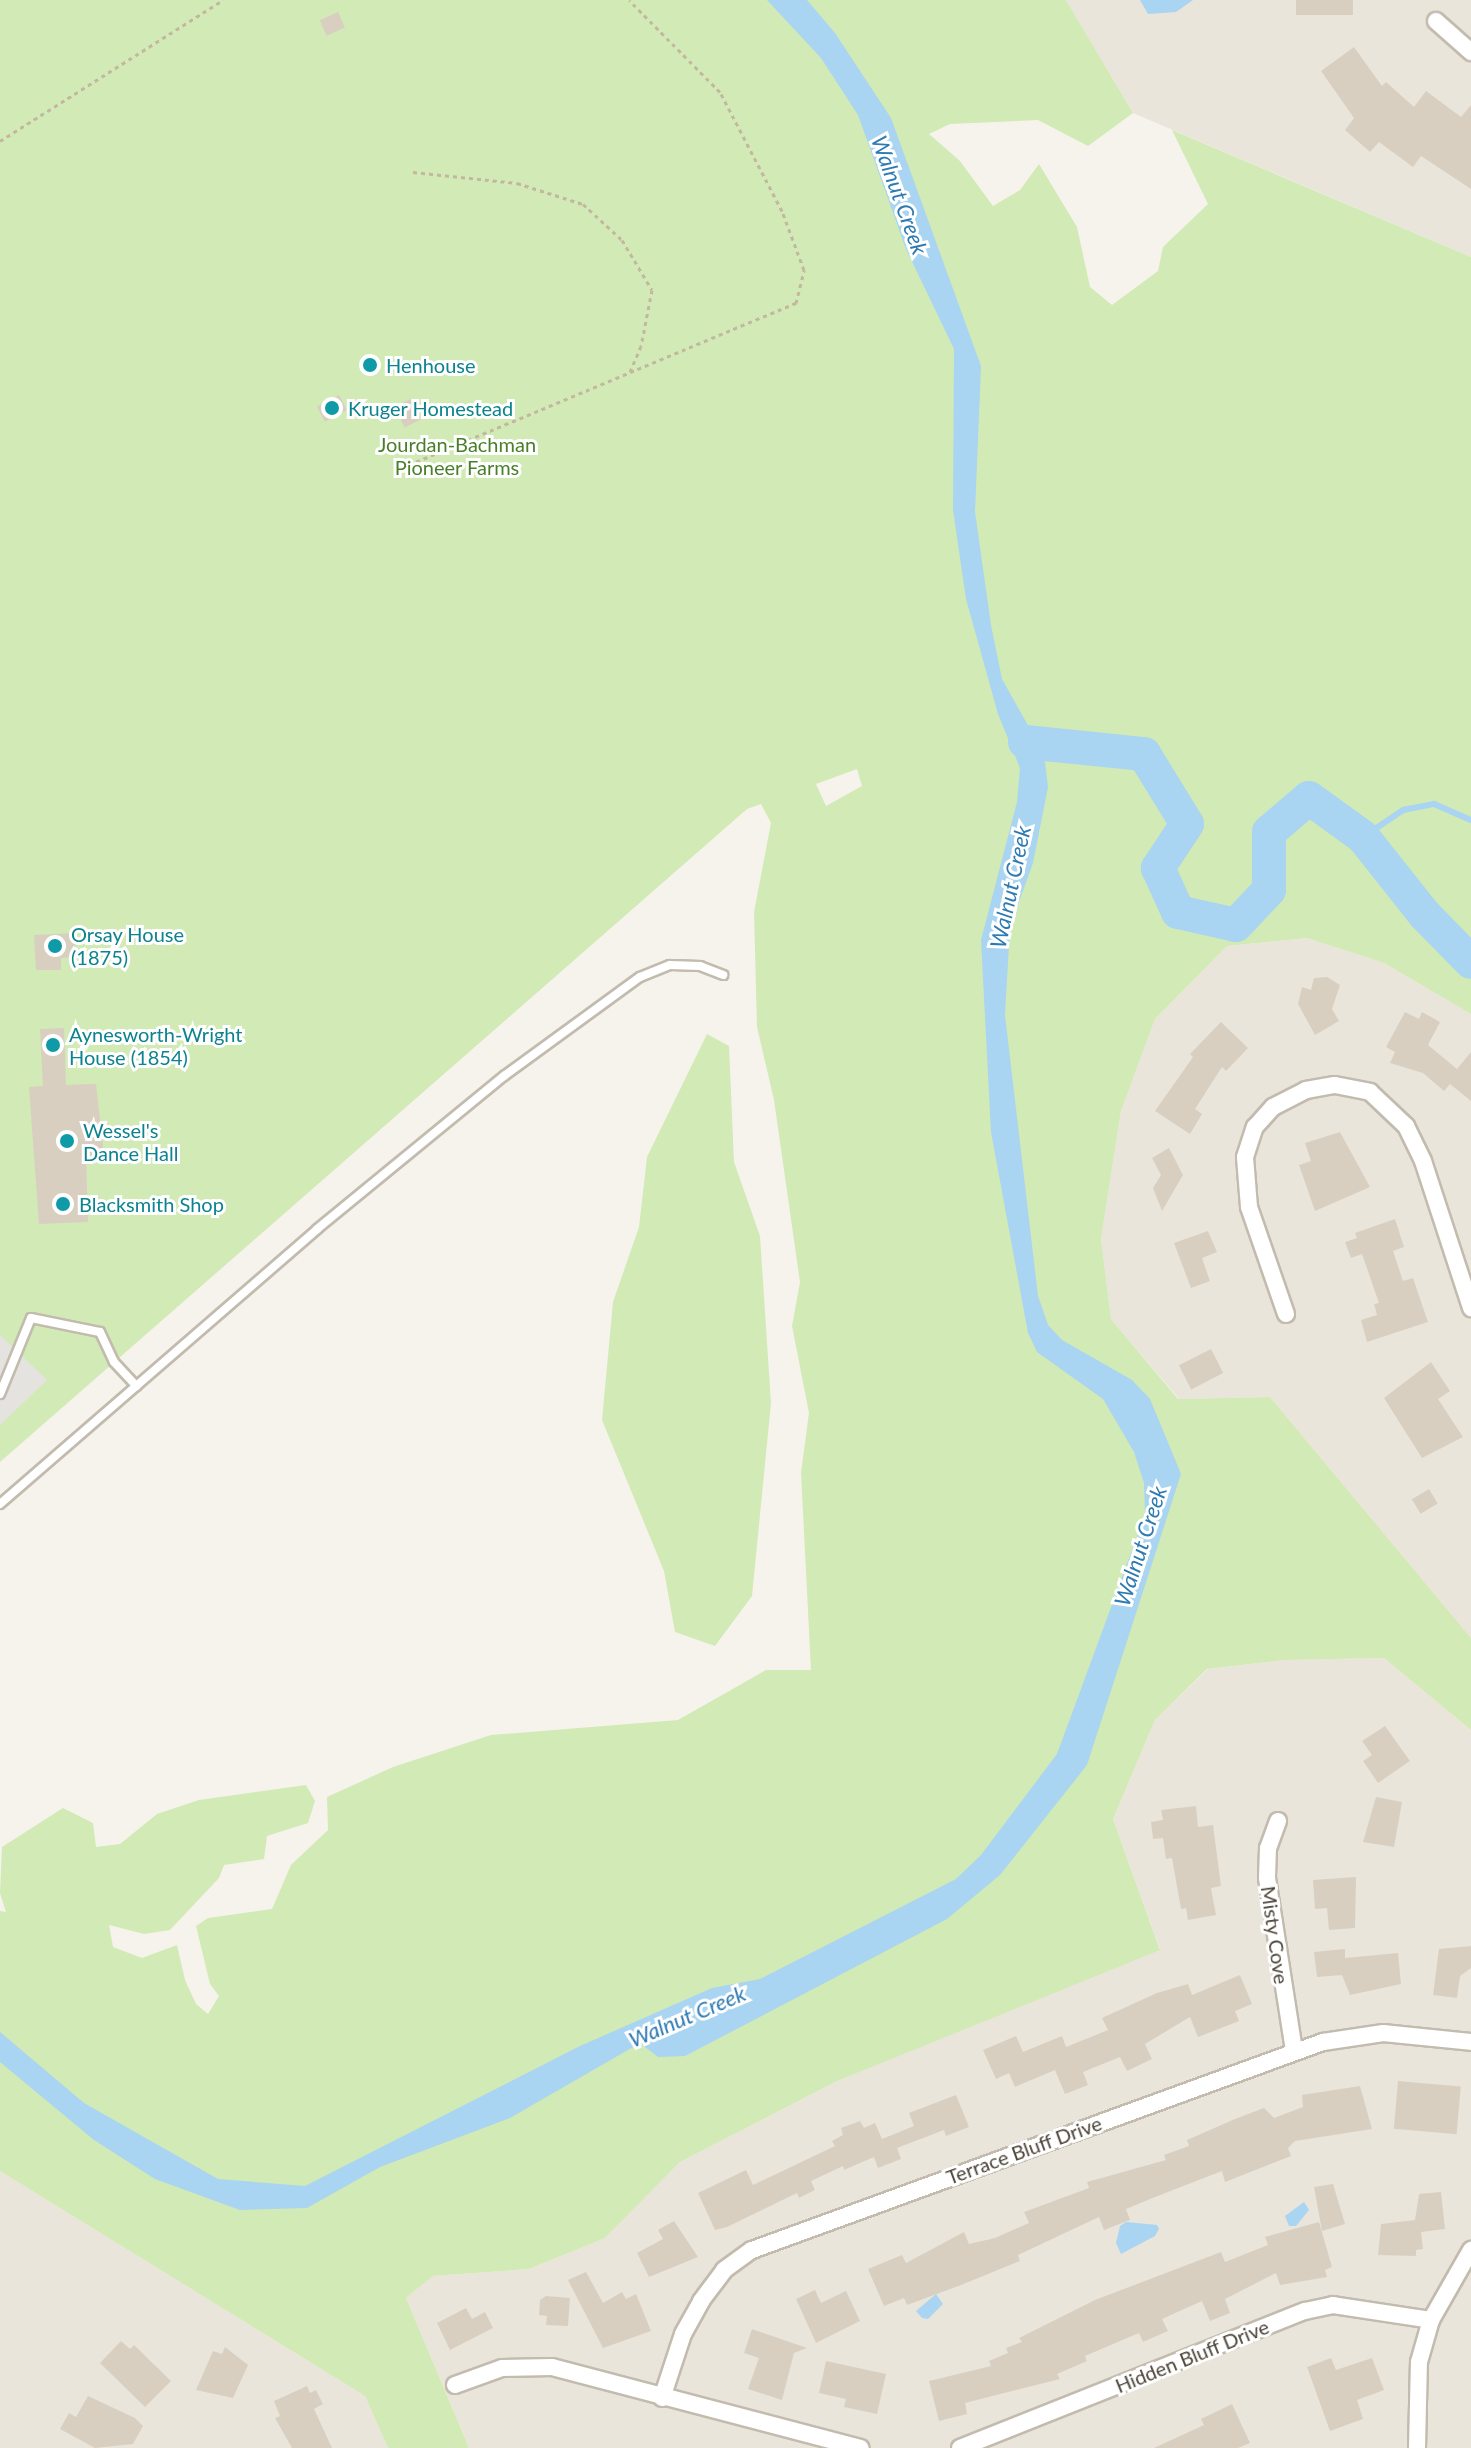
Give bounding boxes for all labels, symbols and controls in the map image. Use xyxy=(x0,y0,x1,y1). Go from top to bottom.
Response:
water label: Walnut Creek xyxy=(866,132,934,258)
place label: Henhouse xyxy=(386,353,476,377)
marker: Henhouse xyxy=(361,356,379,374)
place label: Kruger Homestead xyxy=(348,396,514,420)
marker: Kruger Homestead xyxy=(323,399,341,417)
park label: Jourdan-Bachman Pioneer Farms xyxy=(378,433,536,480)
water label: Walnut Creek xyxy=(984,823,1036,951)
place label: Orsay House (1875) xyxy=(71,922,184,969)
marker: Orsay House (1875) xyxy=(46,937,64,955)
place label: Aynesworth-Wright House (1854) xyxy=(69,1022,243,1069)
marker: Aynesworth-Wright House (1854) xyxy=(44,1036,62,1054)
place label: Wessel's Dance Hall xyxy=(83,1118,178,1165)
marker: Wessel's Dance Hall xyxy=(58,1132,76,1150)
place label: Blacksmith Shop xyxy=(79,1192,224,1216)
marker: Blacksmith Shop xyxy=(54,1195,72,1213)
water label: Walnut Creek xyxy=(1108,1483,1172,1609)
street label: Misty Cove xyxy=(1256,1884,1294,1986)
water label: Walnut Creek xyxy=(625,1980,749,2052)
street label: Terrace Bluff Drive xyxy=(943,2111,1105,2189)
street label: Hidden Bluff Drive xyxy=(1112,2314,1272,2398)

